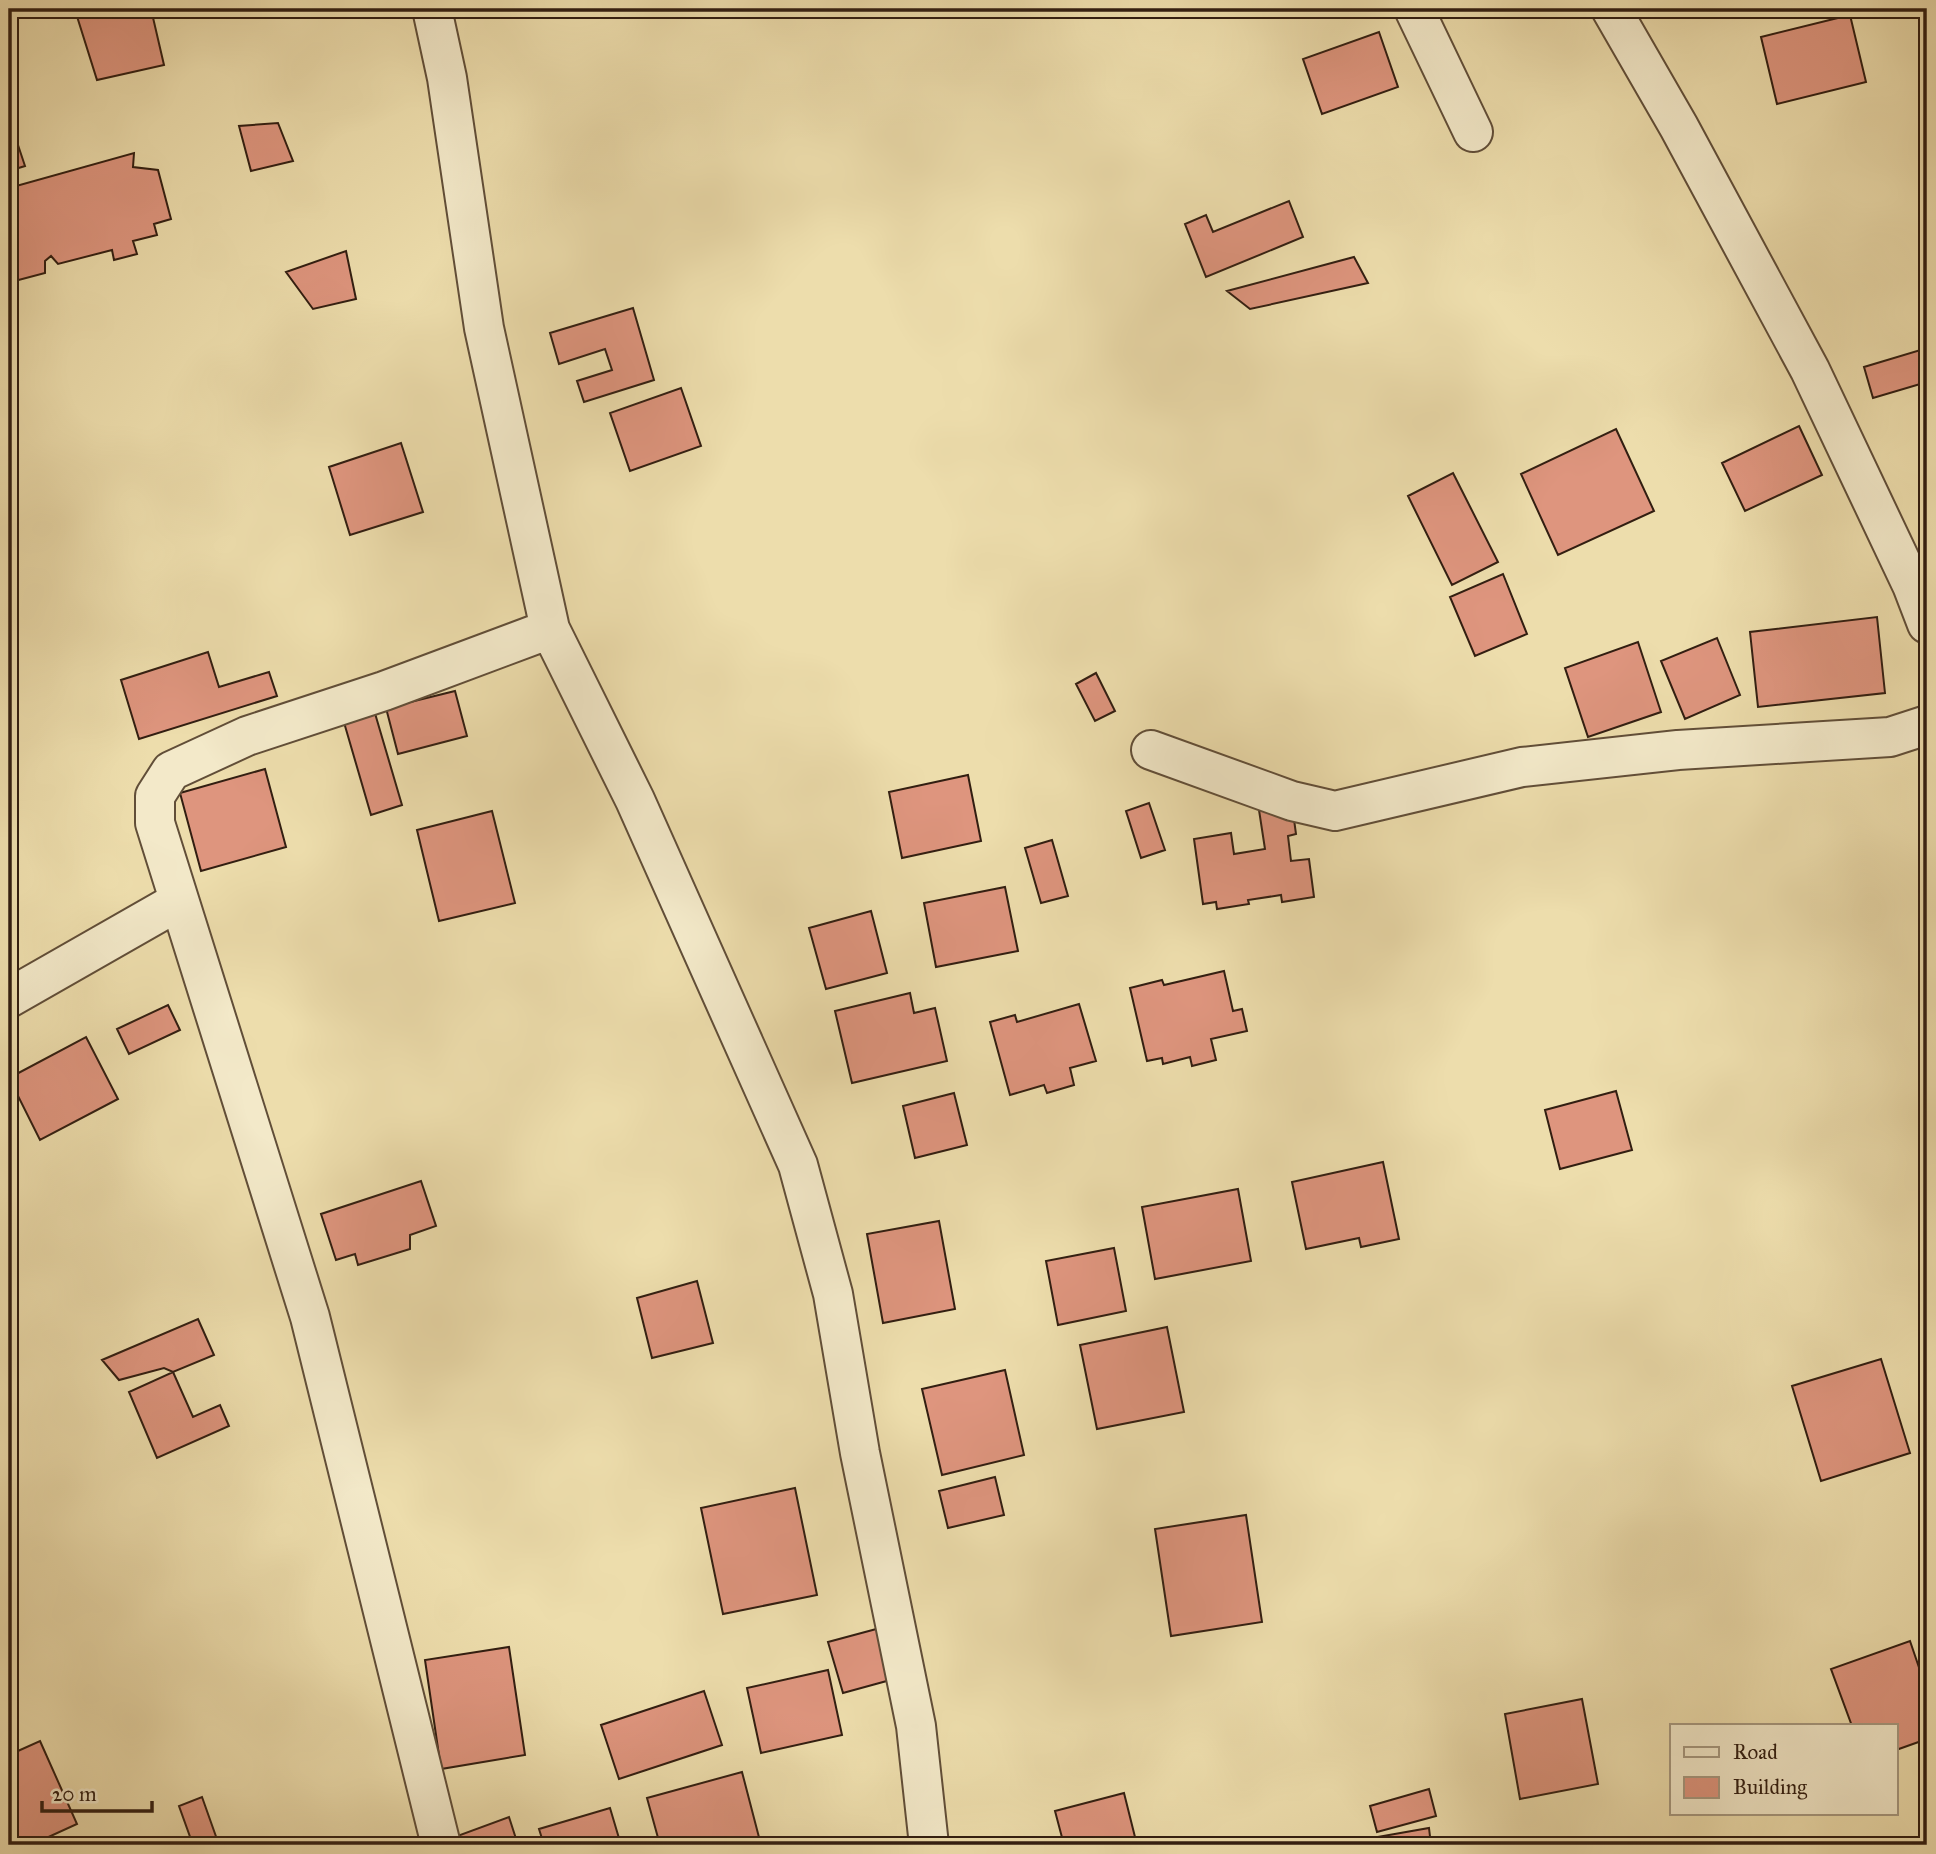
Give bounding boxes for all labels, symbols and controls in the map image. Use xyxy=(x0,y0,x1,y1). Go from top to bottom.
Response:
legend xyxy=(1670,1724,1898,1815)
text: Road xyxy=(1733,1739,1778,1765)
scale bar xyxy=(42,1770,152,1814)
text: Building xyxy=(1733,1774,1807,1800)
text: 20 m xyxy=(52,1781,97,1807)

